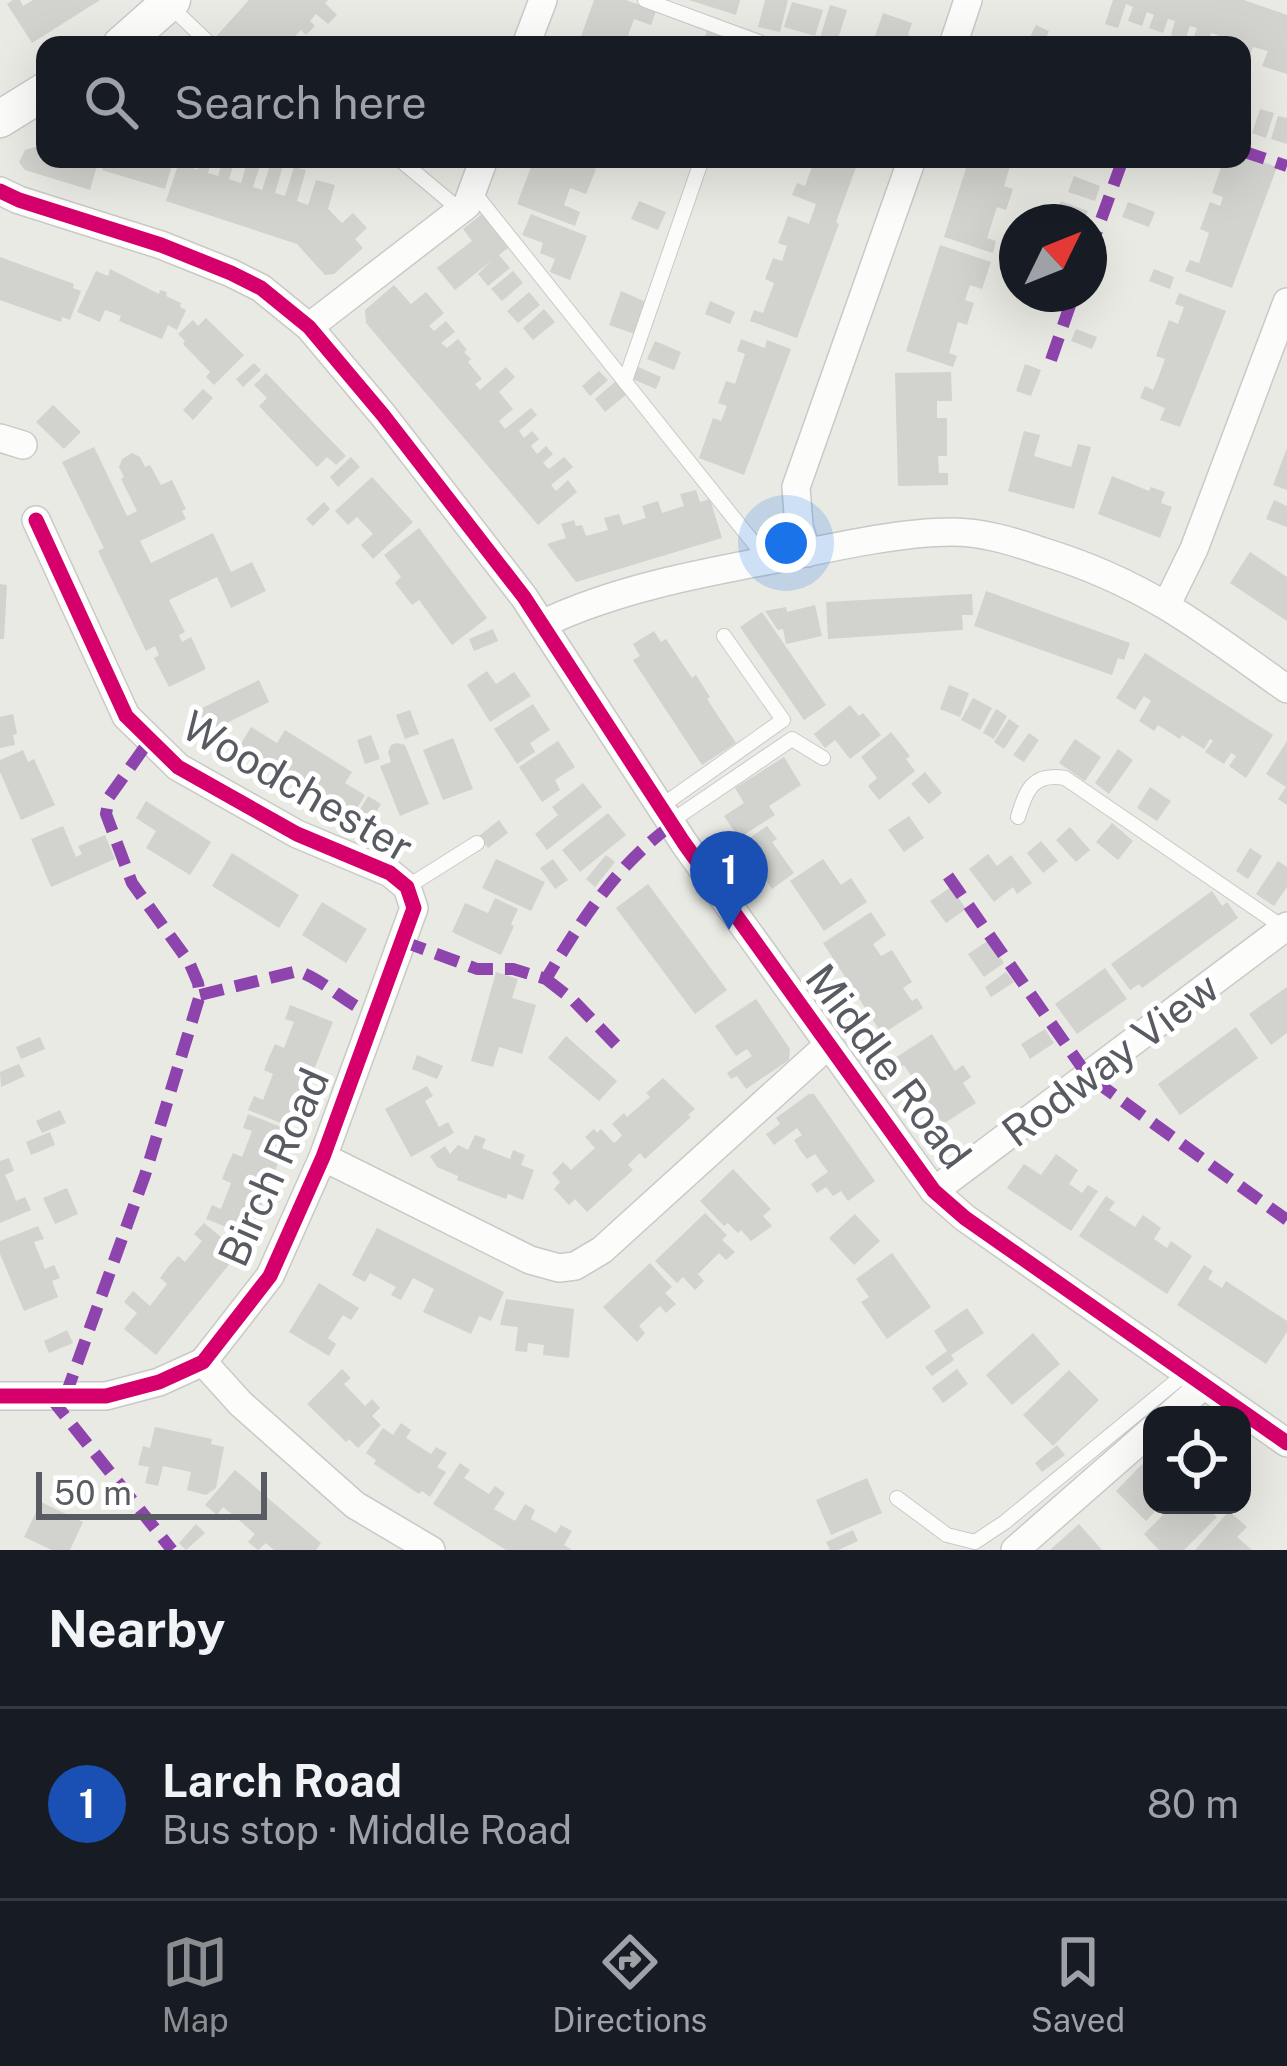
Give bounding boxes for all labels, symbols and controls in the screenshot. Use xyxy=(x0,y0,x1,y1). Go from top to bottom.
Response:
search box xyxy=(36,36,1251,168)
icon: search xyxy=(78,69,144,135)
text: Search here xyxy=(174,76,427,129)
north arrow xyxy=(999,204,1107,312)
your location xyxy=(756,513,816,573)
street label: Woodchester xyxy=(174,700,422,872)
pin: 1 xyxy=(690,831,768,930)
street label: Middle Road xyxy=(796,954,982,1178)
street label: Rodway View xyxy=(992,962,1228,1156)
street label: Birch Road xyxy=(208,1060,338,1274)
map controls xyxy=(1143,1406,1251,1514)
button: locate xyxy=(1143,1406,1251,1514)
scale bar xyxy=(36,1466,267,1519)
text: 50 m xyxy=(54,1474,132,1512)
text: Nearby xyxy=(48,1599,225,1658)
text: Larch Road xyxy=(162,1754,402,1807)
text: 1 xyxy=(79,1781,95,1827)
text: 80 m xyxy=(1147,1781,1239,1827)
text: Bus stop · Middle Road xyxy=(162,1807,572,1853)
tab: Map xyxy=(162,1929,229,2039)
tab: Directions xyxy=(552,1929,707,2039)
tab: Saved xyxy=(1031,1929,1125,2039)

